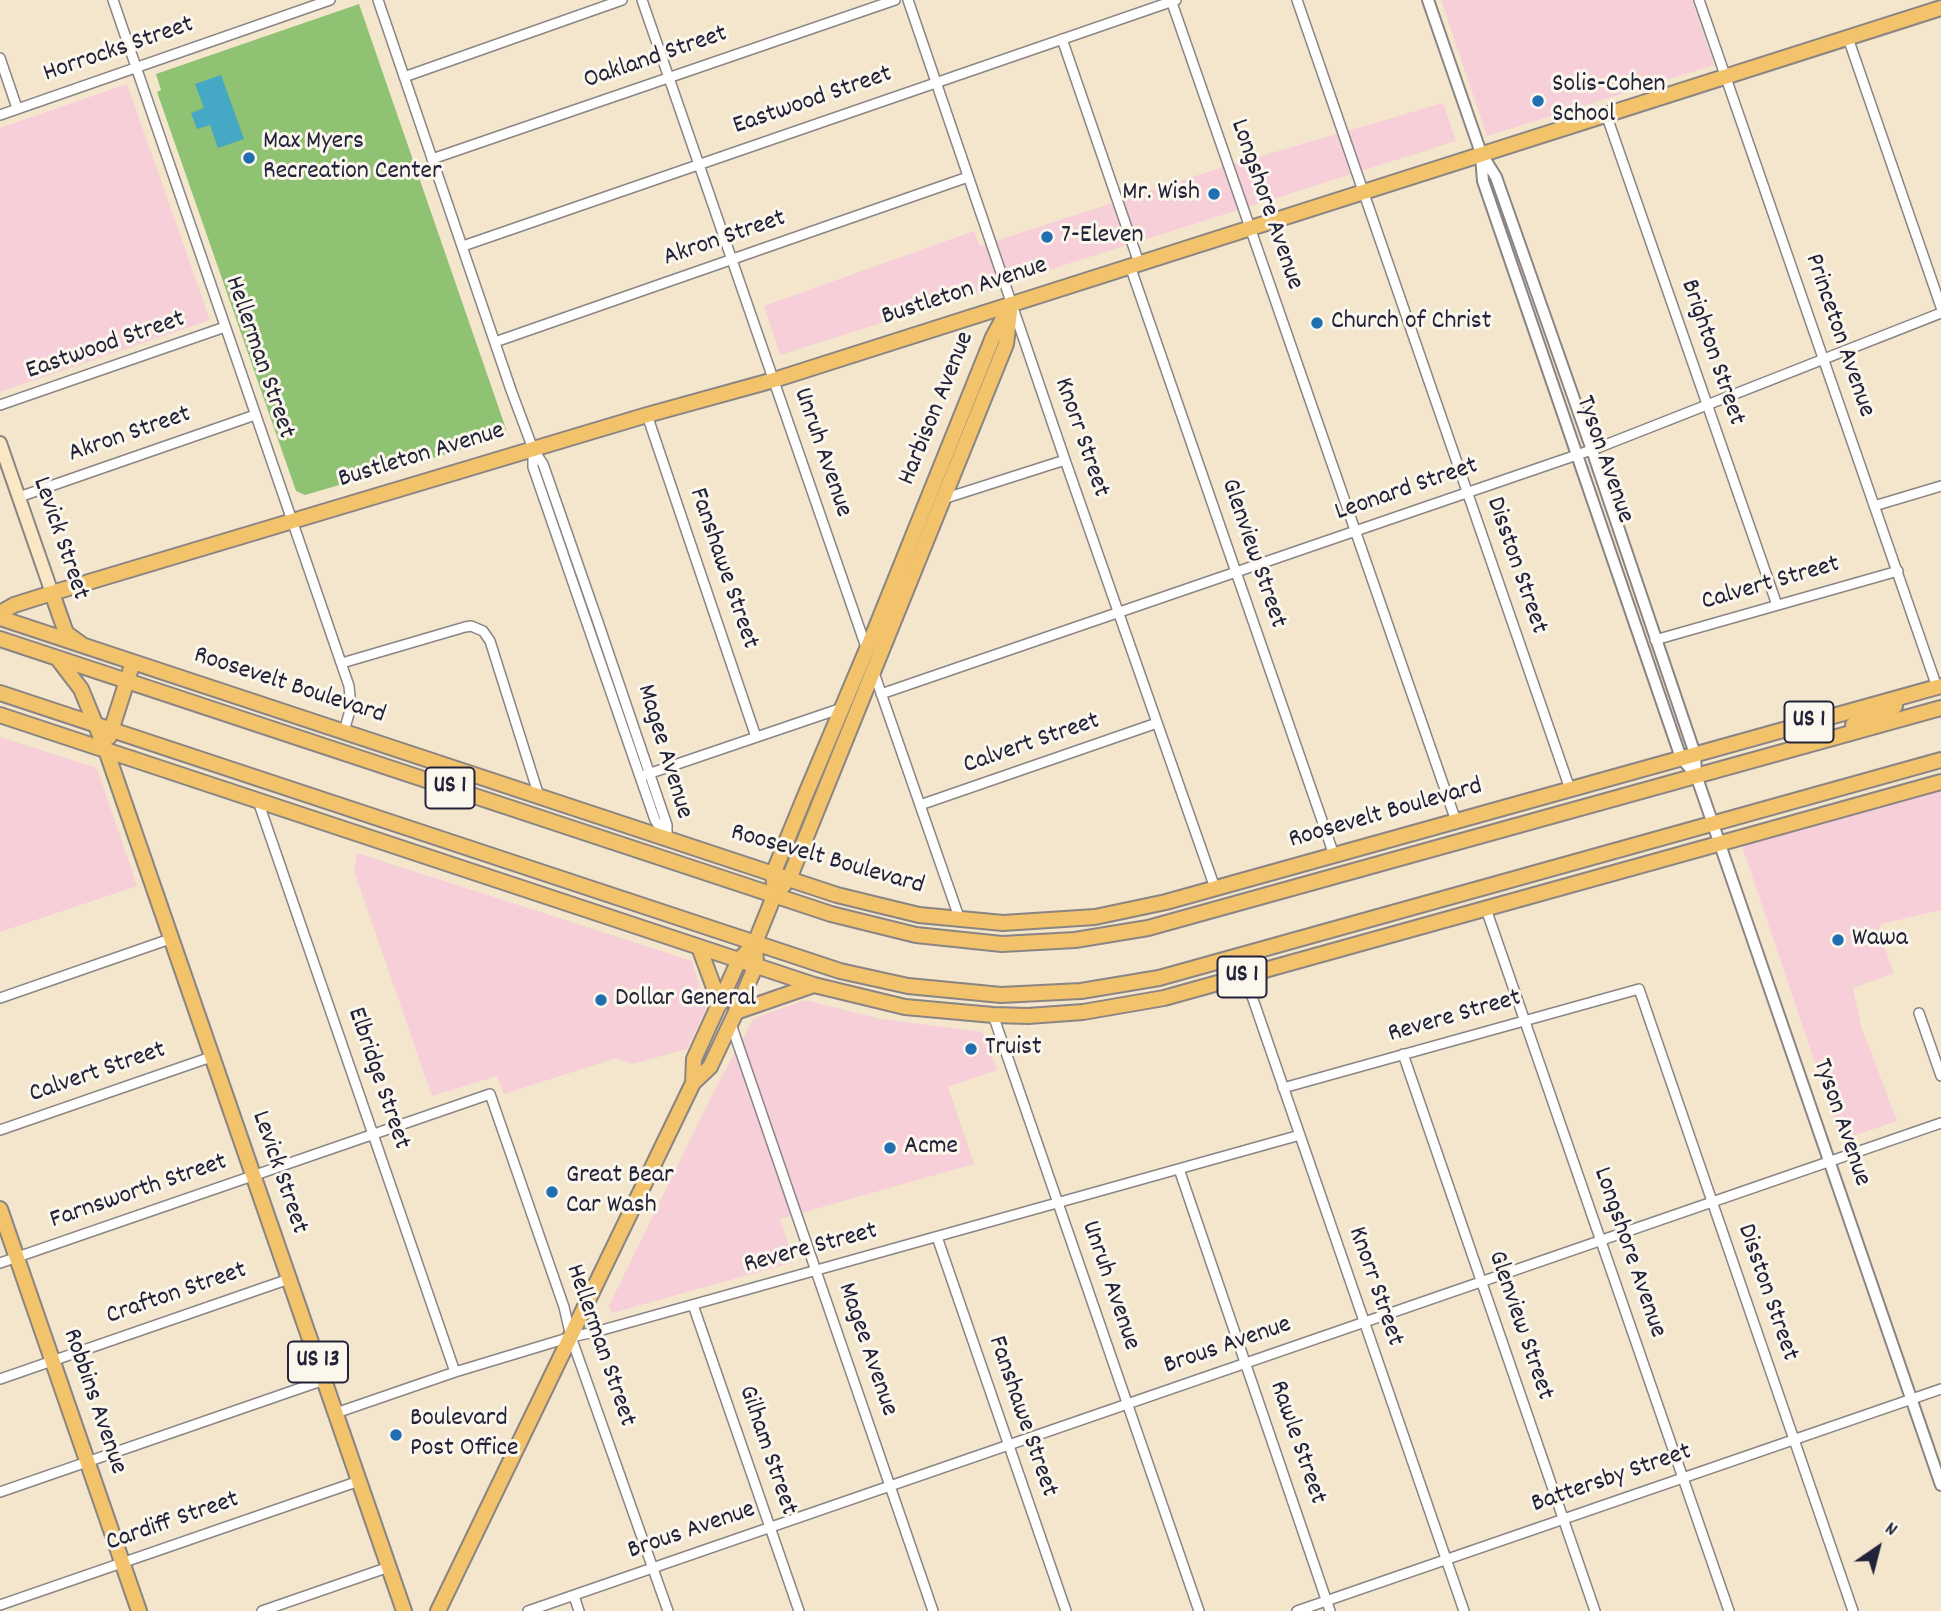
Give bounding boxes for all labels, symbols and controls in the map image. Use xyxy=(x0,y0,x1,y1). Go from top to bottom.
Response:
street label: Horrocks Street xyxy=(40,11,198,91)
street label: Oakland Street xyxy=(580,20,732,98)
street label: Eastwood Street xyxy=(730,60,896,144)
place label: Solis-Cohen School xyxy=(1552,70,1666,132)
marker: Solis-Cohen School xyxy=(1530,93,1546,109)
street label: Longshore Avenue xyxy=(1221,116,1309,294)
place label: Max Myers Recreation Center xyxy=(263,127,442,188)
marker: Max Myers Recreation Center xyxy=(241,150,257,166)
place label: Mr. Wish xyxy=(1122,178,1200,210)
marker: Mr. Wish xyxy=(1206,186,1222,202)
street label: Akron Street xyxy=(660,205,790,275)
place label: 7-Eleven xyxy=(1061,221,1144,253)
marker: 7-Eleven xyxy=(1039,229,1055,245)
street label: Princeton Avenue xyxy=(1796,250,1880,422)
street label: Bustleton Avenue xyxy=(878,252,1052,334)
street label: Hellerman Street xyxy=(216,273,300,443)
street label: Brighton Street xyxy=(1671,276,1751,430)
street label: Eastwood Street xyxy=(23,305,189,389)
place label: Church of Christ xyxy=(1331,307,1491,339)
marker: Church of Christ xyxy=(1309,315,1325,331)
street label: Harbison Avenue xyxy=(893,328,983,490)
street label: Knorr Street xyxy=(1045,374,1115,502)
street label: Unruh Avenue xyxy=(784,384,858,522)
street label: Tyson Avenue xyxy=(1567,392,1639,528)
street label: Akron Street xyxy=(65,401,195,471)
street label: Bustleton Avenue xyxy=(335,417,509,497)
street label: Leonard Street xyxy=(1332,452,1482,530)
street label: Levick Street xyxy=(23,473,95,605)
street label: Glenview Street xyxy=(1212,475,1292,633)
street label: Fanshawe Street xyxy=(680,484,764,654)
street label: Disston Street xyxy=(1477,494,1553,638)
street label: Calvert Street xyxy=(1699,550,1843,620)
street label: Roosevelt Boulevard xyxy=(189,641,389,733)
street label: Magee Avenue xyxy=(628,681,698,823)
road number: US 1 xyxy=(1784,702,1834,742)
street label: Calvert Street xyxy=(960,707,1104,783)
road number: US 1 xyxy=(426,768,475,808)
street label: Roosevelt Boulevard xyxy=(1286,772,1486,858)
street label: Roosevelt Boulevard xyxy=(727,818,927,904)
place label: Wawa xyxy=(1852,924,1908,956)
marker: Wawa xyxy=(1830,932,1846,948)
road number: US 1 xyxy=(1218,957,1266,998)
place label: Dollar General xyxy=(615,984,756,1016)
street label: Revere Street xyxy=(1385,984,1525,1052)
marker: Dollar General xyxy=(593,992,609,1008)
street label: Elbridge Street xyxy=(338,1004,416,1154)
place label: Truist xyxy=(985,1033,1042,1065)
street label: Calvert Street xyxy=(26,1036,170,1112)
marker: Truist xyxy=(963,1041,979,1057)
street label: Tyson Avenue xyxy=(1804,1055,1876,1191)
street label: Levick Street xyxy=(242,1107,314,1239)
place label: Acme xyxy=(904,1132,958,1164)
marker: Acme xyxy=(882,1140,898,1156)
street label: Farnsworth Street xyxy=(46,1148,232,1238)
place label: Great Bear Car Wash xyxy=(566,1161,674,1222)
street label: Longshore Avenue xyxy=(1584,1164,1672,1342)
marker: Great Bear Car Wash xyxy=(544,1184,560,1200)
street label: Revere Street xyxy=(741,1217,881,1283)
street label: Unruh Avenue xyxy=(1072,1217,1146,1355)
street label: Disston Street xyxy=(1728,1221,1804,1365)
street label: Knorr Street xyxy=(1339,1223,1409,1351)
street label: Glenview Street xyxy=(1479,1247,1559,1405)
street label: Crafton Street xyxy=(103,1256,251,1334)
street label: Hellerman Street xyxy=(557,1261,641,1431)
street label: Magee Avenue xyxy=(829,1279,903,1421)
street label: Brous Avenue xyxy=(1160,1311,1296,1383)
street label: Robbins Avenue xyxy=(54,1325,132,1479)
street label: Fanshawe Street xyxy=(979,1332,1063,1502)
road number: US 13 xyxy=(288,1342,348,1382)
street label: Rawle Street xyxy=(1260,1377,1332,1509)
street label: Gilham Street xyxy=(729,1382,803,1520)
place label: Boulevard Post Office xyxy=(410,1404,518,1466)
marker: Boulevard Post Office xyxy=(388,1427,404,1443)
street label: Battersby Street xyxy=(1528,1438,1696,1522)
street label: Cardiff Street xyxy=(103,1486,243,1560)
street label: Brous Avenue xyxy=(624,1496,760,1568)
north arrow xyxy=(1843,1513,1913,1583)
text: N xyxy=(1879,1517,1902,1544)

